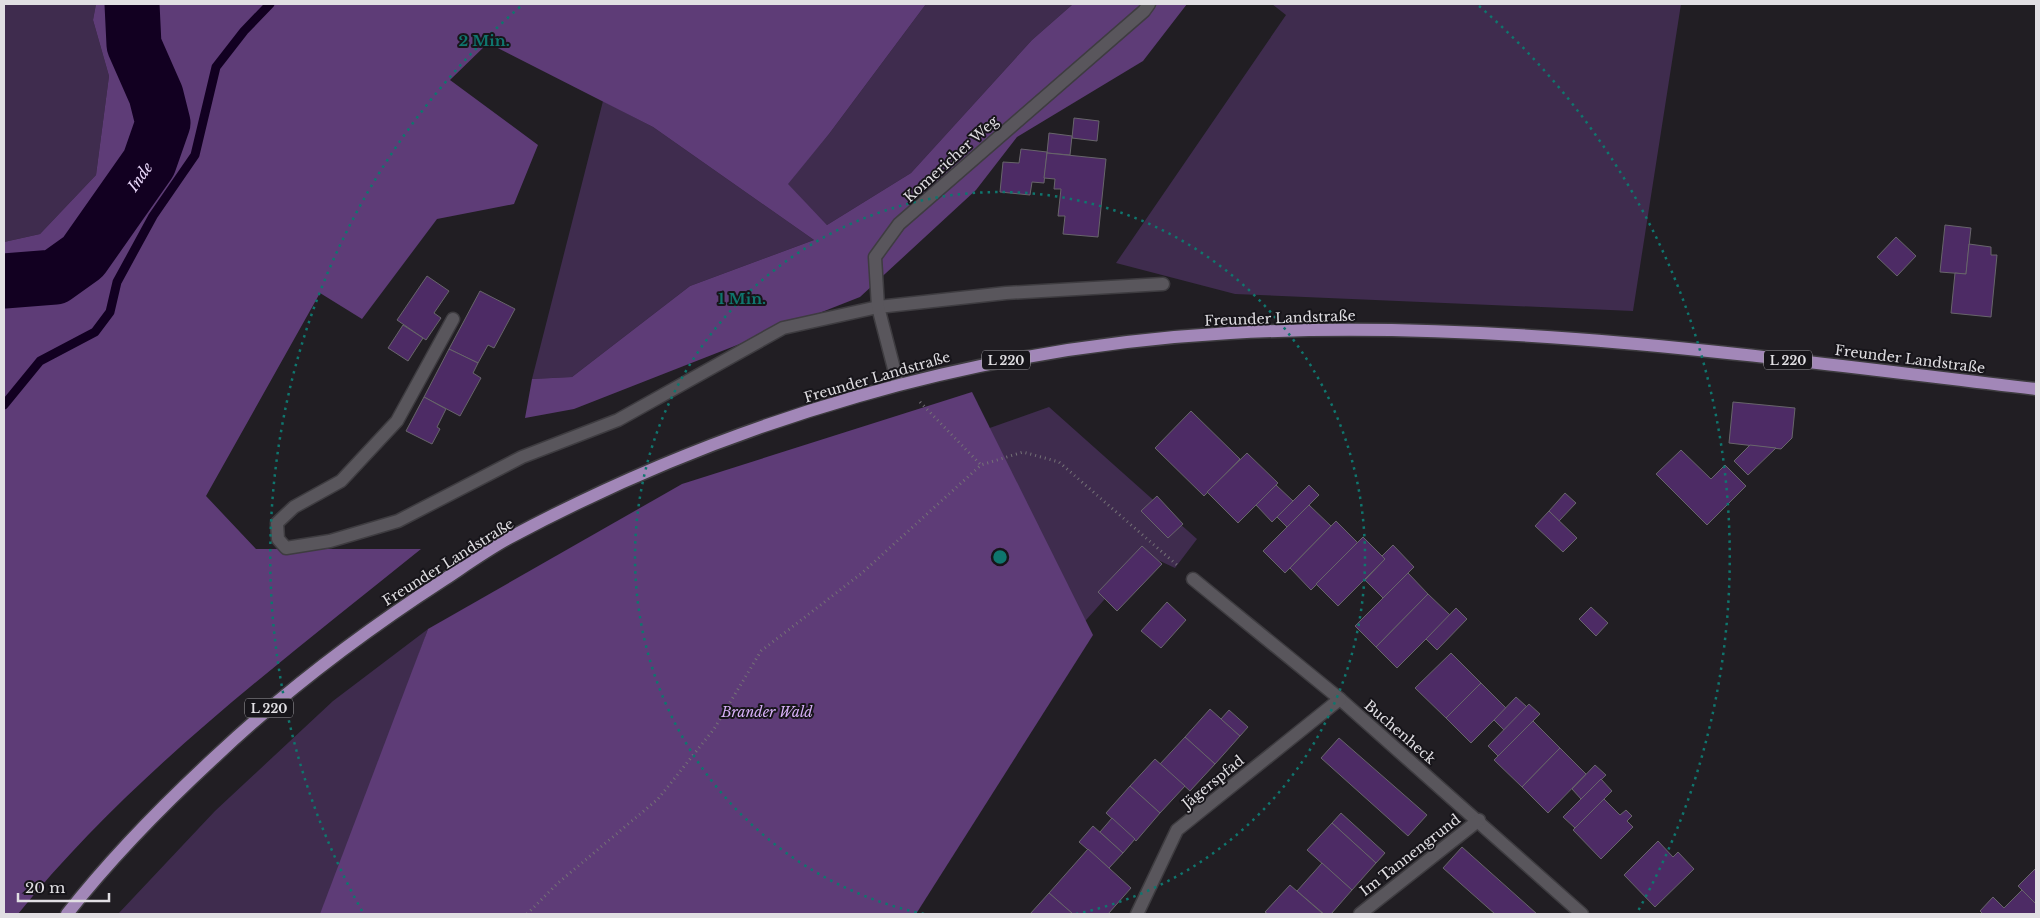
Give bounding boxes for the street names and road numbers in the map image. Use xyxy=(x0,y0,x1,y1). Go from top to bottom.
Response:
street label: Komericher Weg xyxy=(900,111,1002,206)
street label: Freunder Landstraße xyxy=(1204,306,1356,330)
street label: Freunder Landstraße xyxy=(1834,341,1986,377)
street label: Freunder Landstraße xyxy=(802,347,952,407)
road number: L 220 xyxy=(982,350,1030,370)
road number: L 220 xyxy=(1764,350,1812,370)
street label: Freunder Landstraße xyxy=(379,514,517,610)
street label: Buchenheck xyxy=(1361,696,1440,768)
road number: L 220 xyxy=(245,698,293,718)
street label: Jägerspfad xyxy=(1177,751,1248,814)
street label: Im Tannengrund xyxy=(1356,810,1464,900)

